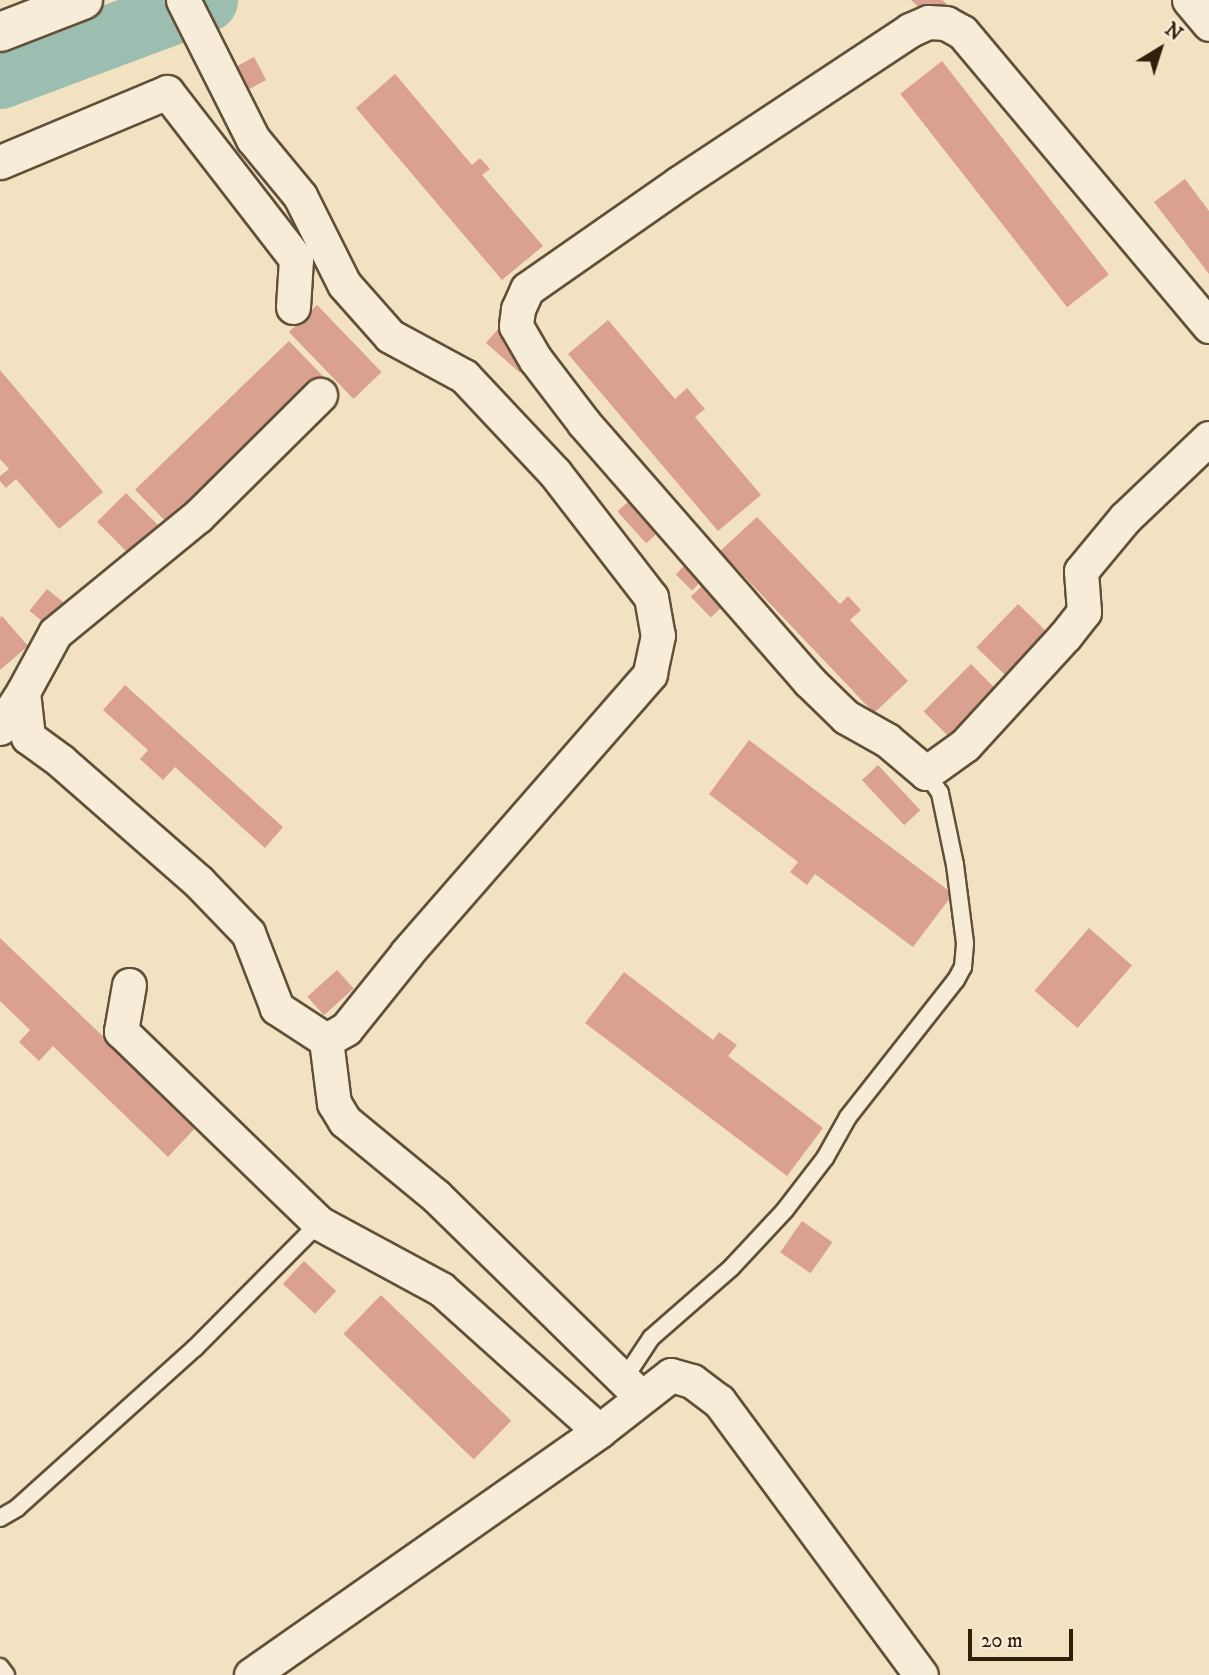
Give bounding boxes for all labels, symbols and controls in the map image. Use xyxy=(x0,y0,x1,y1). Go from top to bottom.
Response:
north arrow xyxy=(1125,14,1195,84)
text: N xyxy=(1160,18,1186,46)
scale bar xyxy=(971,1616,1076,1660)
text: 20 m xyxy=(981,1628,1023,1654)

